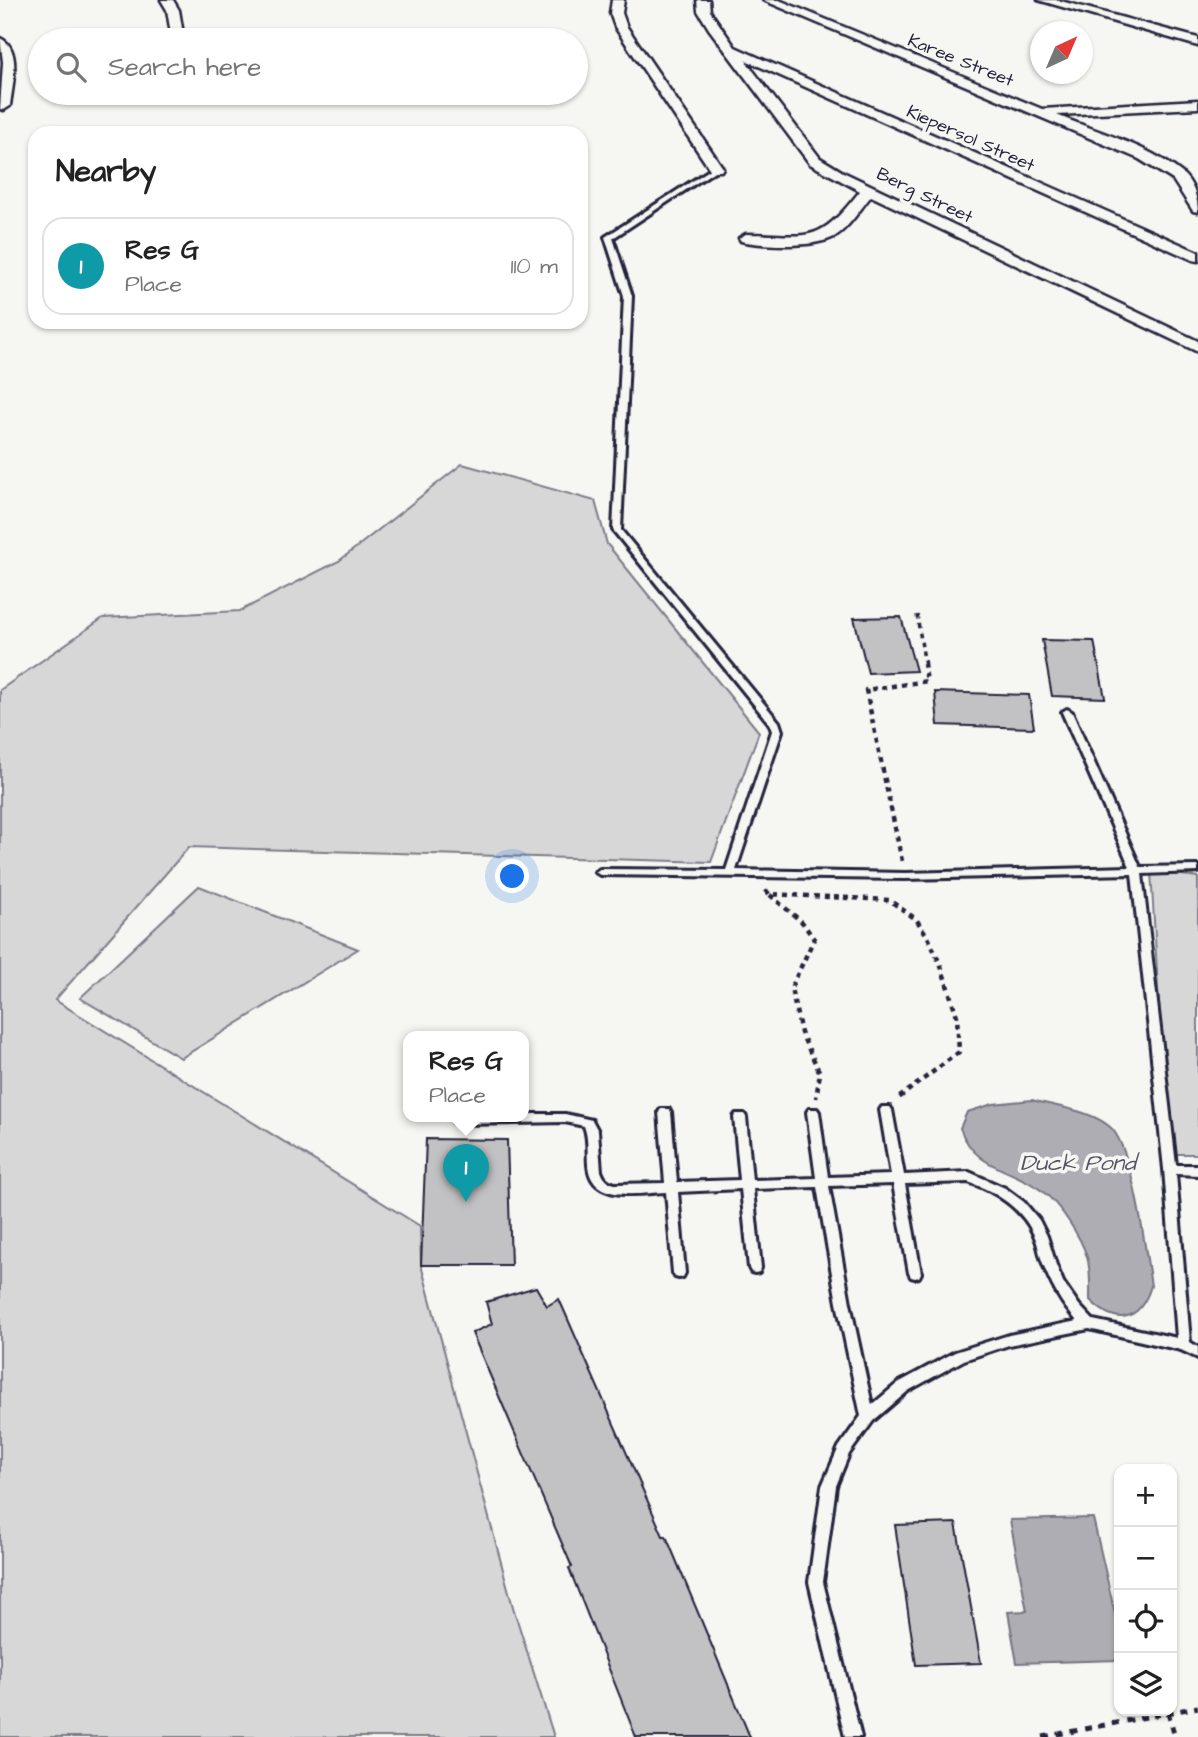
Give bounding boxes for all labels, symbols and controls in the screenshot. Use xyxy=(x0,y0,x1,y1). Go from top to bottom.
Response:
north arrow xyxy=(1030,21,1093,84)
search box xyxy=(28,28,588,105)
street label: Karee Street xyxy=(904,28,1018,93)
icon: search xyxy=(52,48,90,86)
text: Search here xyxy=(108,49,261,85)
street label: Kiepersol Street xyxy=(903,99,1039,178)
text: Nearby xyxy=(56,151,156,193)
street label: Berg Street xyxy=(872,161,978,231)
text: Res G xyxy=(125,232,199,268)
text: 1 xyxy=(80,250,82,282)
text: 110 m xyxy=(510,250,558,282)
text: Place xyxy=(125,268,182,300)
your location xyxy=(495,859,529,893)
popup xyxy=(403,1031,529,1122)
text: Res G xyxy=(429,1043,503,1079)
text: Place xyxy=(429,1079,486,1111)
pin: 1 xyxy=(443,1144,489,1202)
water label: Duck Pond xyxy=(1020,1147,1140,1179)
map controls xyxy=(1114,1464,1177,1716)
button: + xyxy=(1114,1464,1177,1527)
button: − xyxy=(1114,1527,1177,1590)
button: locate xyxy=(1114,1590,1177,1653)
button: layers xyxy=(1114,1653,1177,1716)

